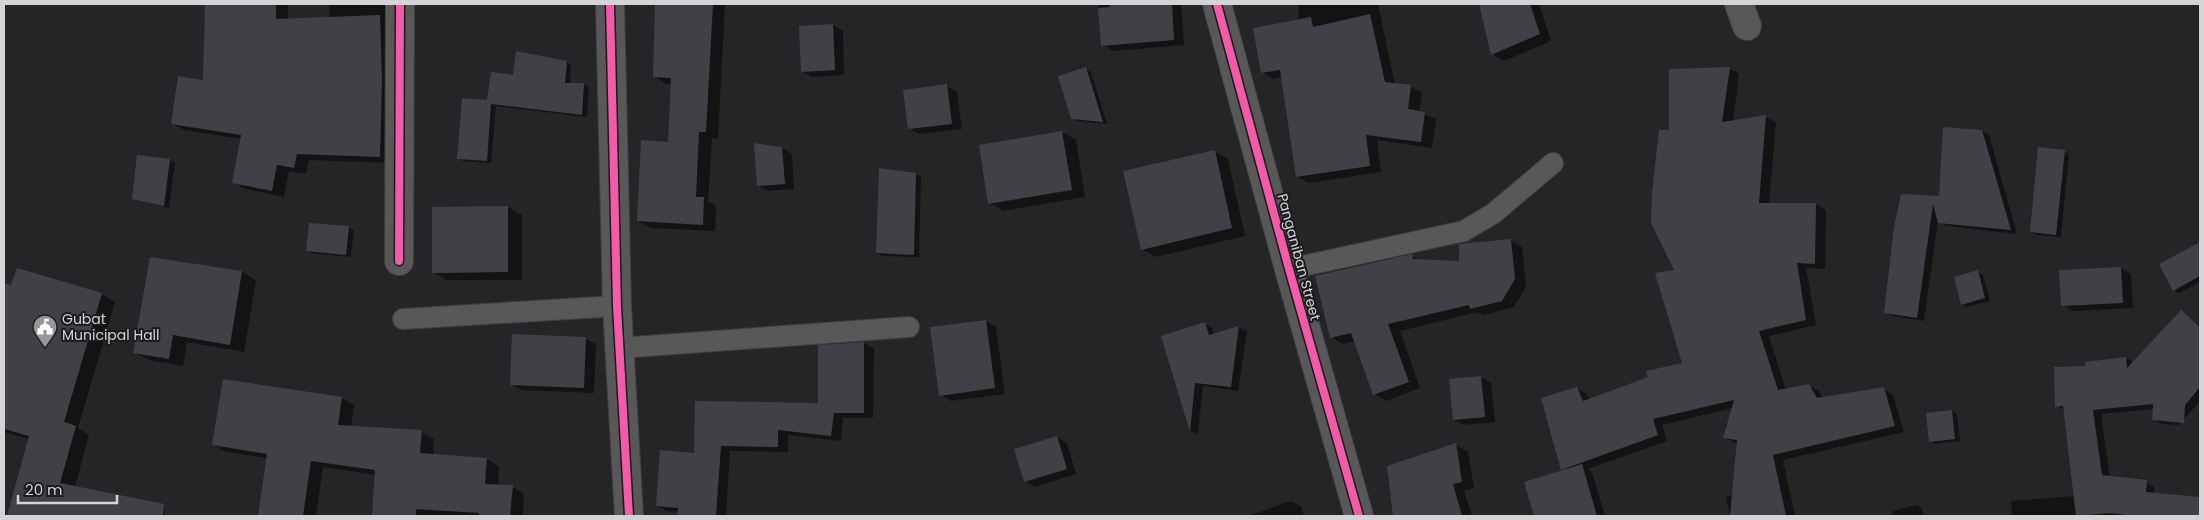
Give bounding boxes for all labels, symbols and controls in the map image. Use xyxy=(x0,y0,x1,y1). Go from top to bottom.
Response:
street label: Panganiban Street xyxy=(1272,191,1326,323)
place label: Gubat Municipal Hall xyxy=(62,309,160,345)
public building icon: Gubat Municipal Hall xyxy=(32,314,58,348)
scale bar xyxy=(18,472,116,504)
text: 20 m xyxy=(25,479,63,500)

